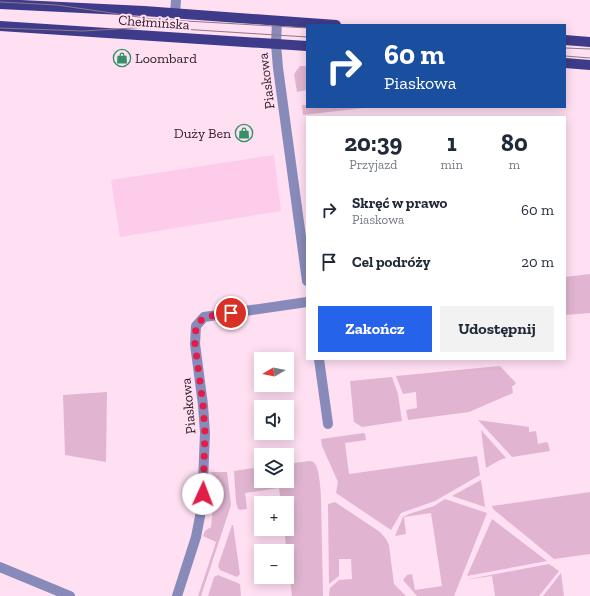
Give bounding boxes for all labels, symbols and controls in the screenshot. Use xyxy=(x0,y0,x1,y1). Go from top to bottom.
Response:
street label: Chełmińska xyxy=(118,12,190,33)
text: 60 m xyxy=(384,38,445,71)
icon: right xyxy=(318,40,370,92)
shop icon: Loombard xyxy=(112,48,132,68)
place label: Loombard xyxy=(135,50,197,67)
street label: Piaskowa xyxy=(255,52,278,110)
text: Piaskowa xyxy=(384,72,457,94)
shop icon: Duży Ben xyxy=(234,123,254,143)
place label: Duży Ben xyxy=(174,125,231,142)
text: 20:39 xyxy=(344,128,402,157)
text: 1 xyxy=(447,128,457,157)
text: 80 xyxy=(501,128,528,157)
text: Przyjazd xyxy=(349,157,397,172)
text: min xyxy=(441,157,463,172)
text: m xyxy=(509,157,520,172)
text: Skręć w prawo xyxy=(352,194,447,212)
icon: right xyxy=(318,199,340,221)
text: 60 m xyxy=(521,201,554,219)
text: Piaskowa xyxy=(352,212,404,227)
icon: arrive xyxy=(318,251,340,273)
text: Cel podróży xyxy=(352,253,430,271)
text: 20 m xyxy=(521,253,554,271)
pin xyxy=(214,296,248,330)
icon: arrive xyxy=(220,302,242,324)
button: Zakończ xyxy=(318,306,432,352)
button: Udostępnij xyxy=(440,306,554,352)
north arrow xyxy=(254,352,294,392)
map controls xyxy=(254,352,294,584)
street label: Piaskowa xyxy=(178,377,199,435)
button: sound xyxy=(254,400,294,440)
button: layers xyxy=(254,448,294,488)
position arrow xyxy=(182,473,224,515)
button: + xyxy=(254,496,294,536)
button: − xyxy=(254,544,294,584)

